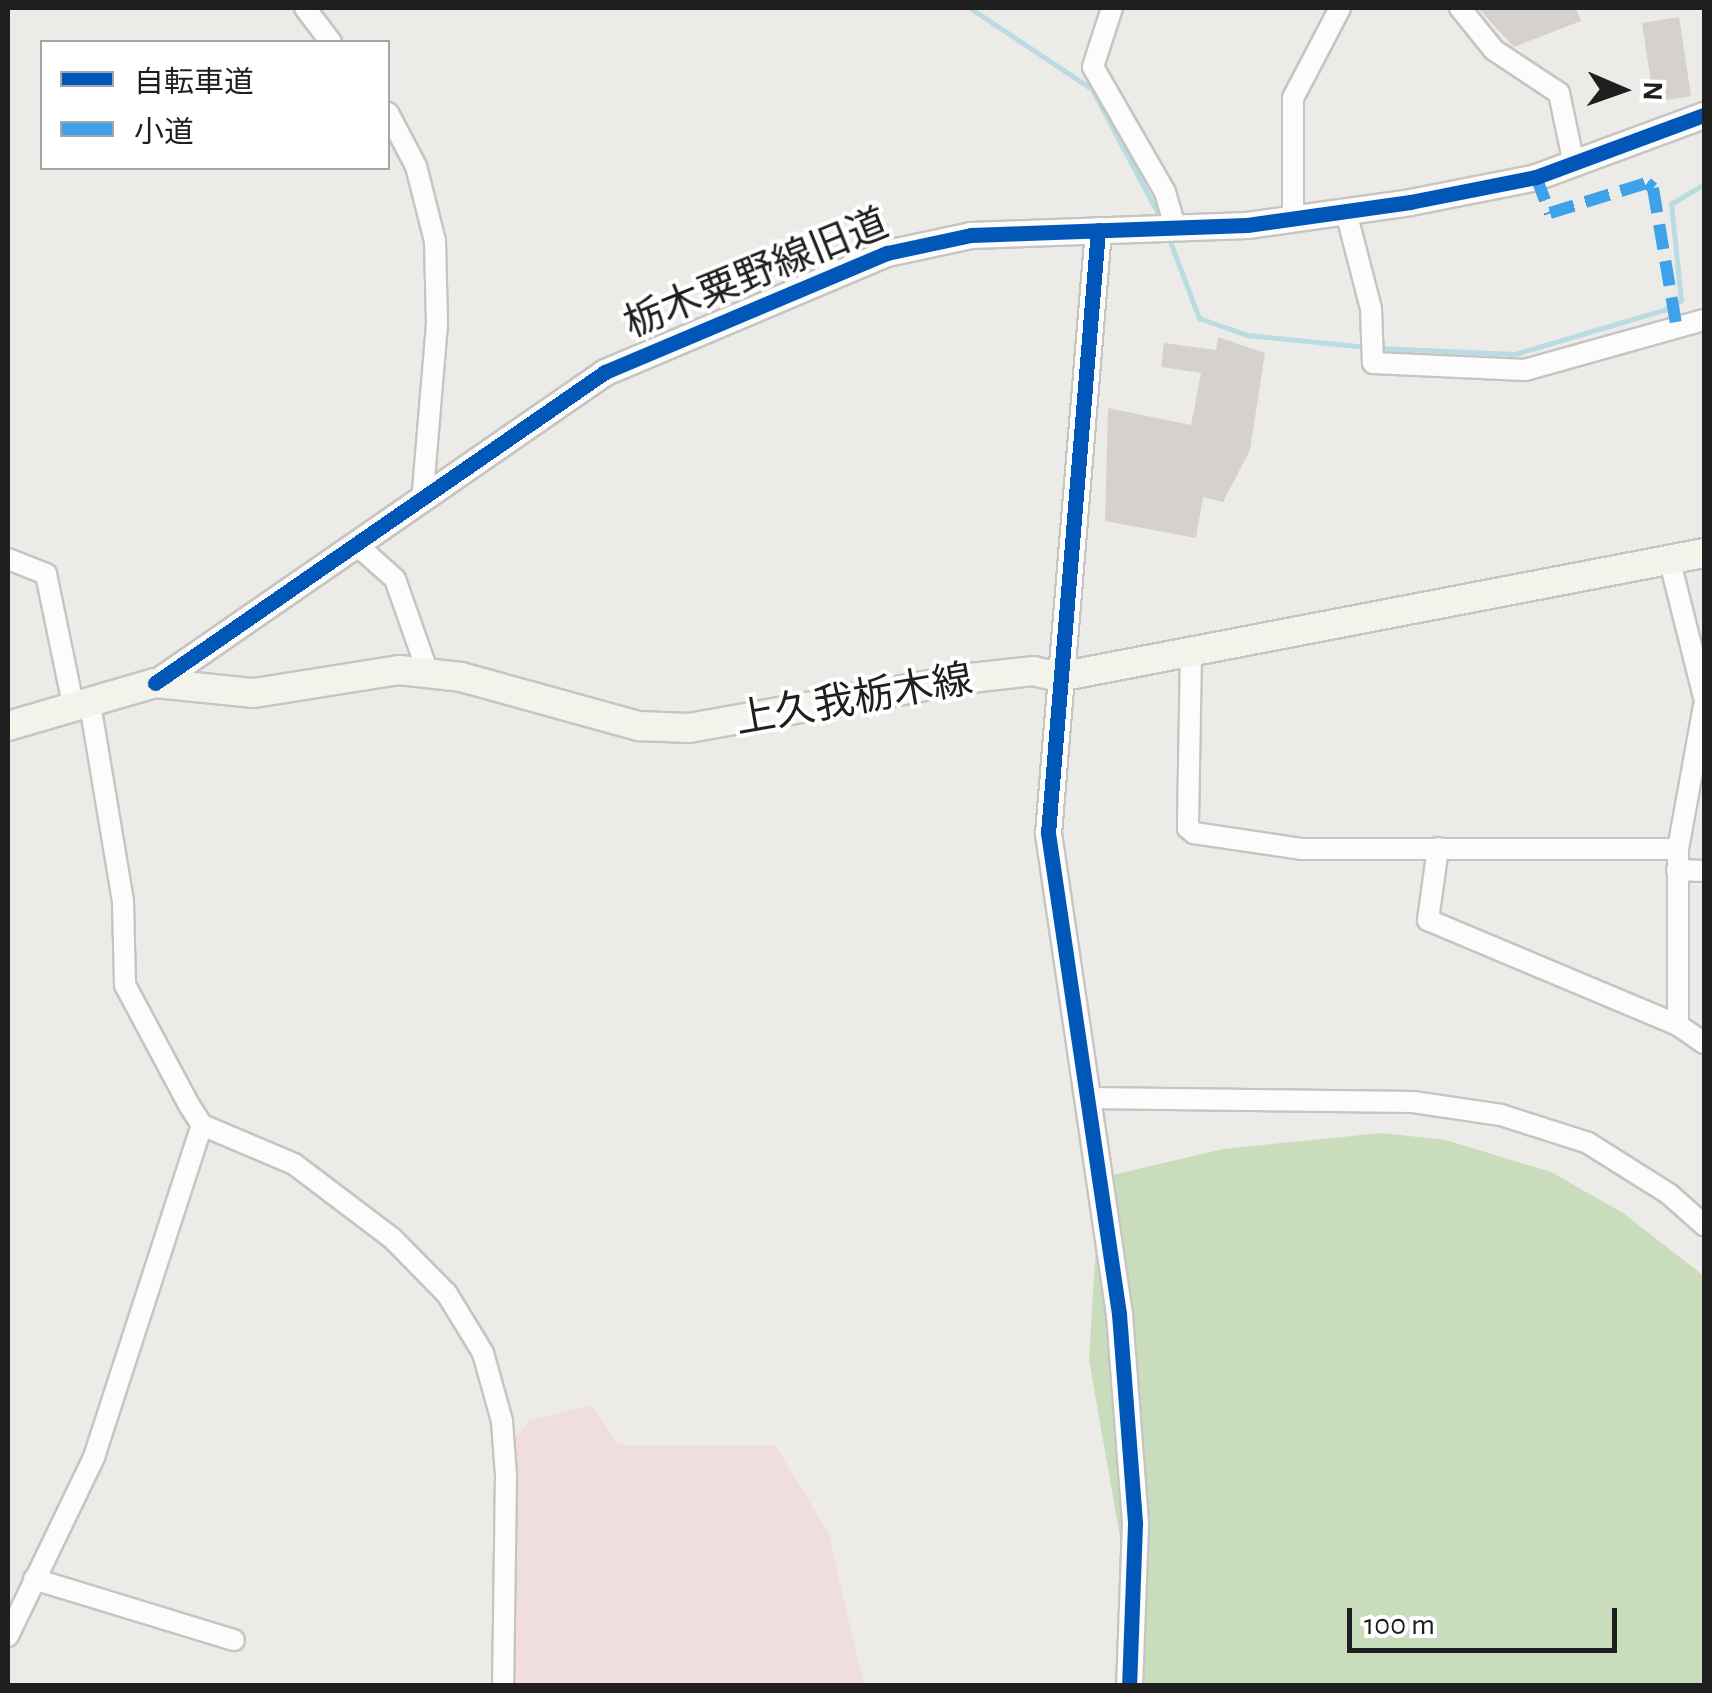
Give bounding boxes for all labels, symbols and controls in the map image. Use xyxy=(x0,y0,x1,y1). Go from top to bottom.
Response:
legend xyxy=(40,40,390,170)
north arrow xyxy=(1572,40,1672,140)
text: 自転車道 xyxy=(134,68,254,98)
text: N xyxy=(1638,81,1666,101)
text: 小道 xyxy=(134,118,194,148)
street label: 栃木粟野線旧道 xyxy=(617,199,895,349)
street label: 上久我栃木線 xyxy=(732,656,976,744)
scale bar xyxy=(1352,1588,1622,1650)
text: 100 m xyxy=(1364,1610,1435,1640)

